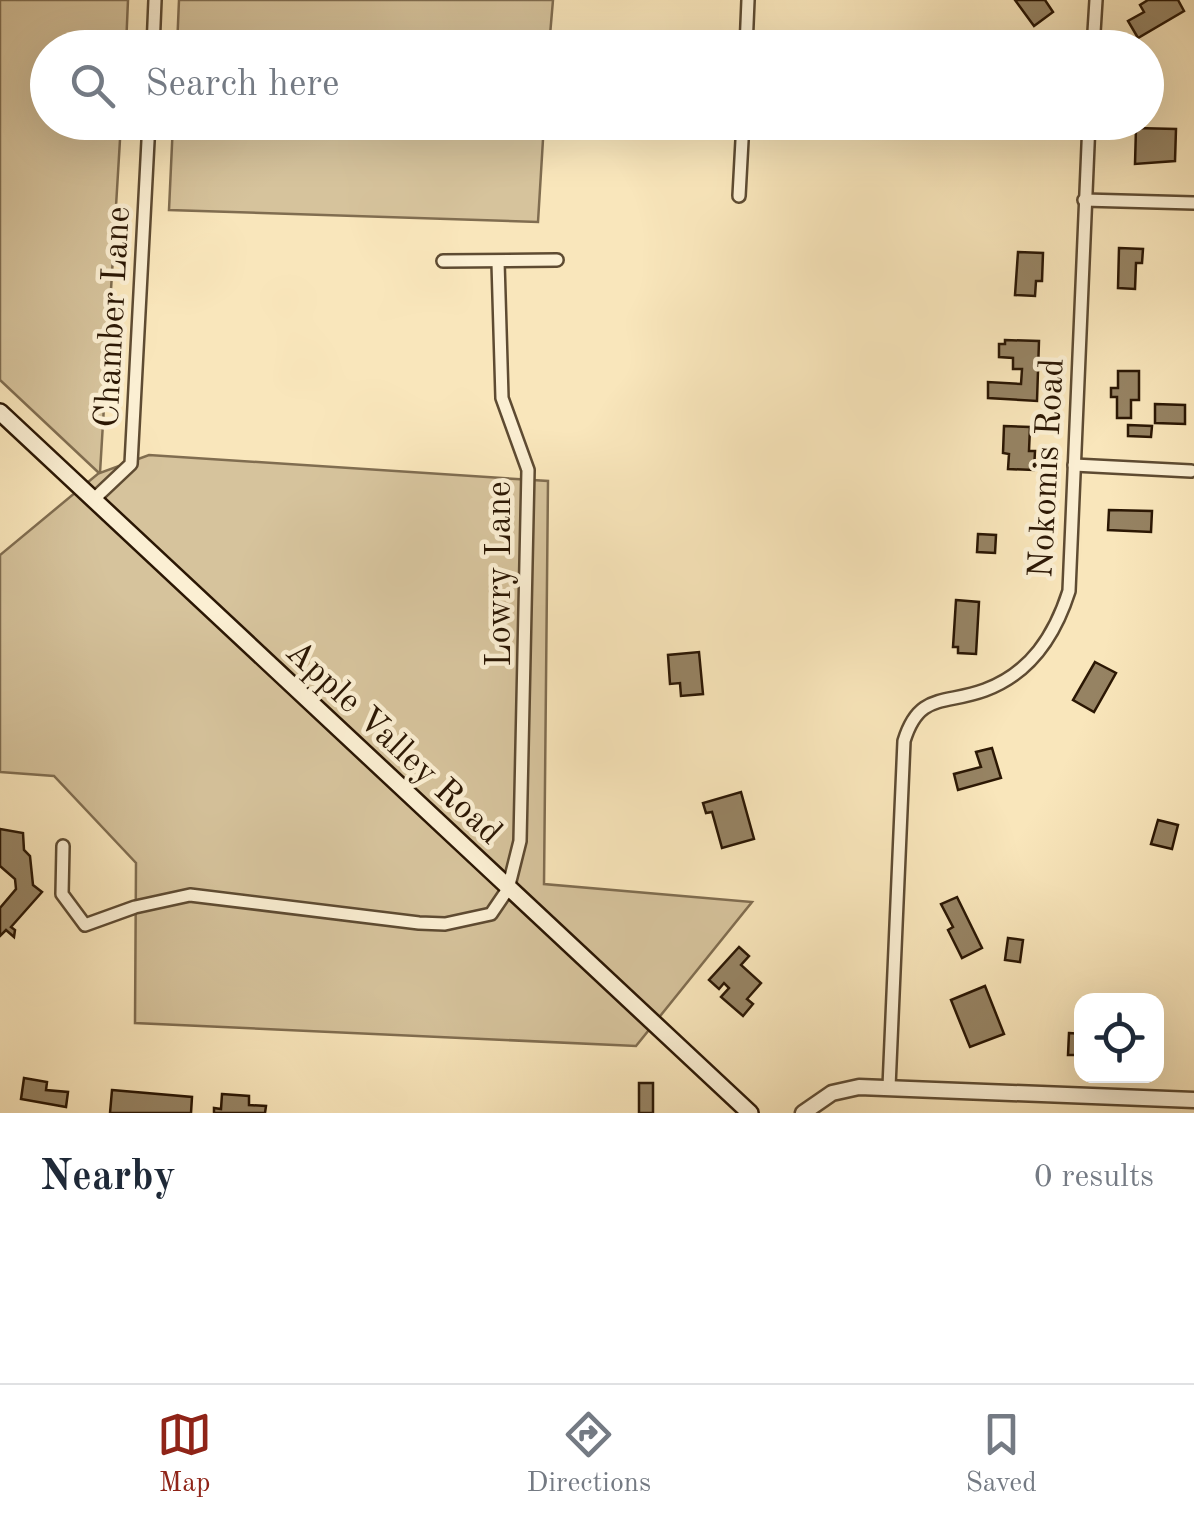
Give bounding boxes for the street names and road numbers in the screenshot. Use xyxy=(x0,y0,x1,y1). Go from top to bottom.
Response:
street label: Chamber Lane xyxy=(90,206,137,429)
street label: Nokomis Road xyxy=(1024,357,1071,579)
street label: Lowry Lane xyxy=(483,481,518,667)
street label: Apple Valley Road xyxy=(279,634,508,852)

